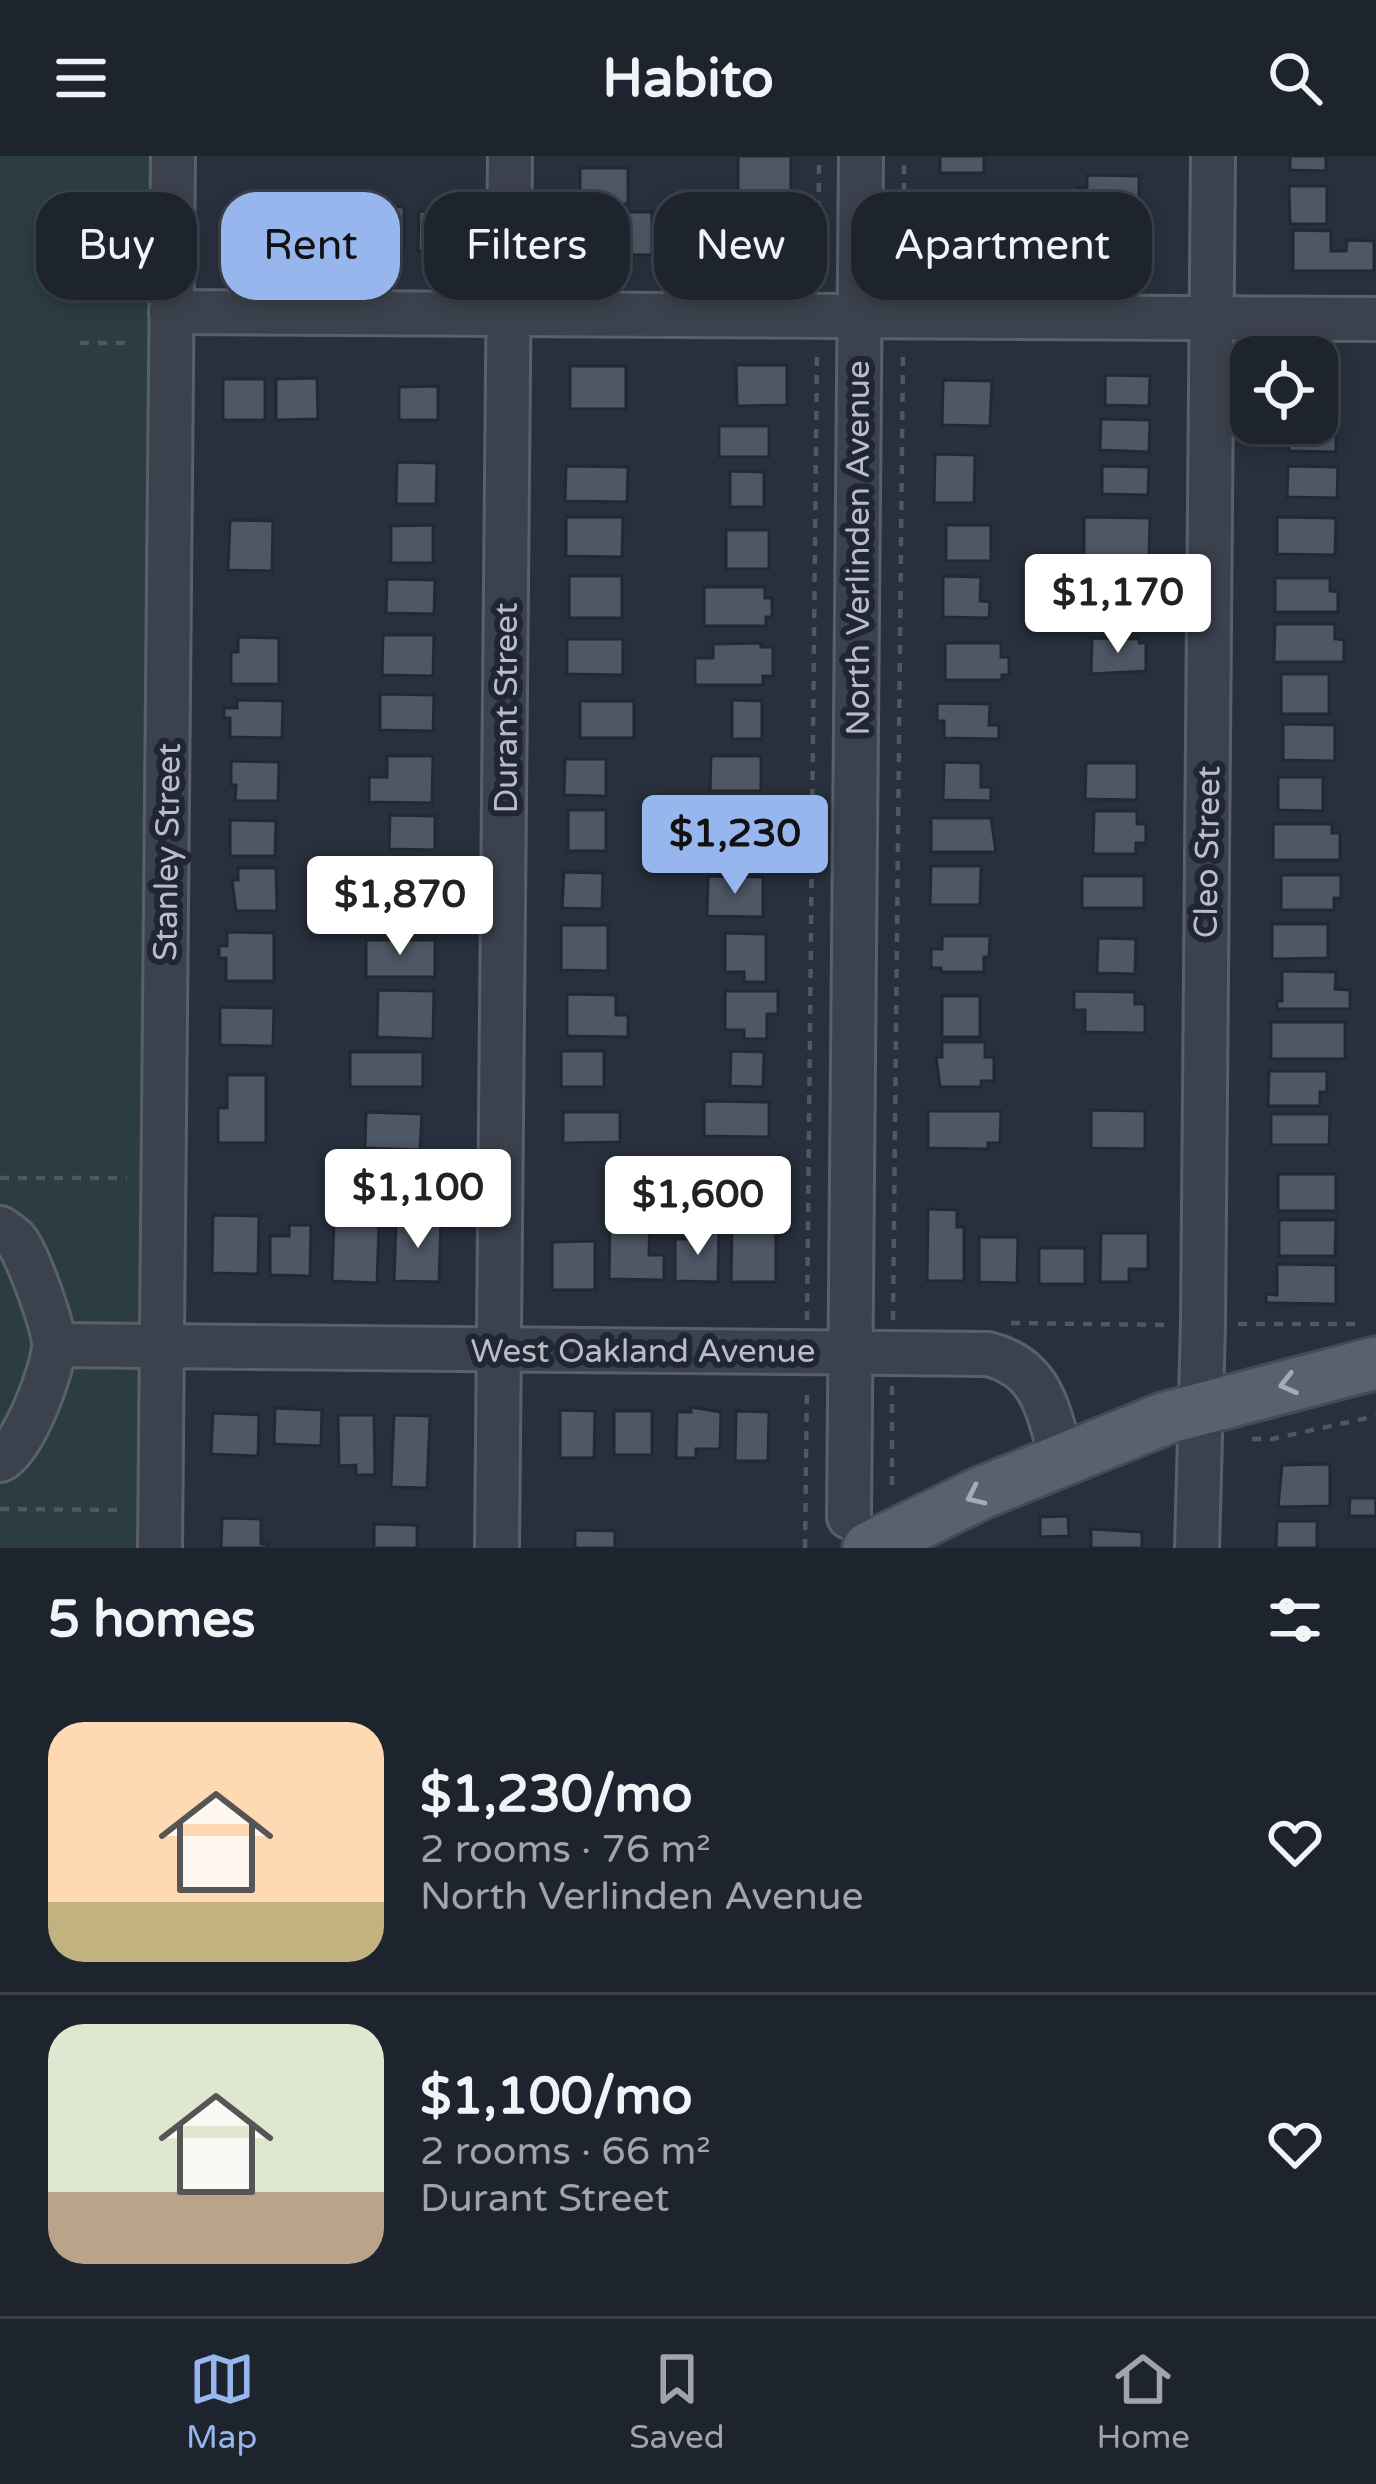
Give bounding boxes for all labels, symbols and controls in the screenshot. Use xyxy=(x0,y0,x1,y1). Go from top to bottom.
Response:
icon: menu xyxy=(48,45,114,111)
icon: search xyxy=(1262,45,1328,111)
text: Habito xyxy=(602,46,774,111)
chip: Buy xyxy=(36,192,197,300)
chip: Rent xyxy=(221,192,400,300)
chip: Filters xyxy=(424,192,630,300)
chip: New xyxy=(654,192,827,300)
chip: Apartment xyxy=(851,192,1152,300)
map controls xyxy=(1230,336,1338,444)
button: locate xyxy=(1230,336,1338,444)
street label: North Verlinden Avenue xyxy=(839,360,878,736)
pin: $1,170 xyxy=(1020,554,1216,656)
text: $1,170 xyxy=(1052,569,1184,616)
street label: Durant Street xyxy=(487,602,526,814)
street label: Stanley Street xyxy=(146,743,189,961)
street label: Cleo Street xyxy=(1186,765,1229,939)
pin: $1,230 xyxy=(637,795,833,897)
text: $1,230 xyxy=(669,810,801,857)
pin: $1,870 xyxy=(302,856,498,958)
text: $1,870 xyxy=(334,871,466,918)
pin: $1,100 xyxy=(320,1149,516,1251)
pin: $1,600 xyxy=(600,1156,796,1258)
text: $1,100 xyxy=(352,1164,484,1211)
text: $1,600 xyxy=(632,1171,764,1218)
street label: West Oakland Avenue xyxy=(471,1332,815,1371)
one-way arrow xyxy=(1278,1370,1299,1395)
one-way arrow xyxy=(965,1482,987,1505)
icon: filters xyxy=(1262,1587,1328,1653)
text: 5 homes xyxy=(48,1589,256,1651)
text: $1,230/mo xyxy=(420,1764,692,1826)
icon: home xyxy=(144,1770,288,1914)
icon: heart xyxy=(1262,1809,1328,1875)
text: 2 rooms · 76 m² xyxy=(420,1826,711,1873)
text: North Verlinden Avenue xyxy=(420,1873,863,1920)
text: $1,100/mo xyxy=(420,2066,692,2128)
icon: home xyxy=(144,2072,288,2216)
icon: heart xyxy=(1262,2111,1328,2177)
text: 2 rooms · 66 m² xyxy=(420,2128,711,2175)
text: Durant Street xyxy=(420,2175,669,2222)
tab: Map xyxy=(186,2346,257,2457)
tab: Saved xyxy=(629,2346,725,2457)
tab: Home xyxy=(1097,2346,1190,2457)

